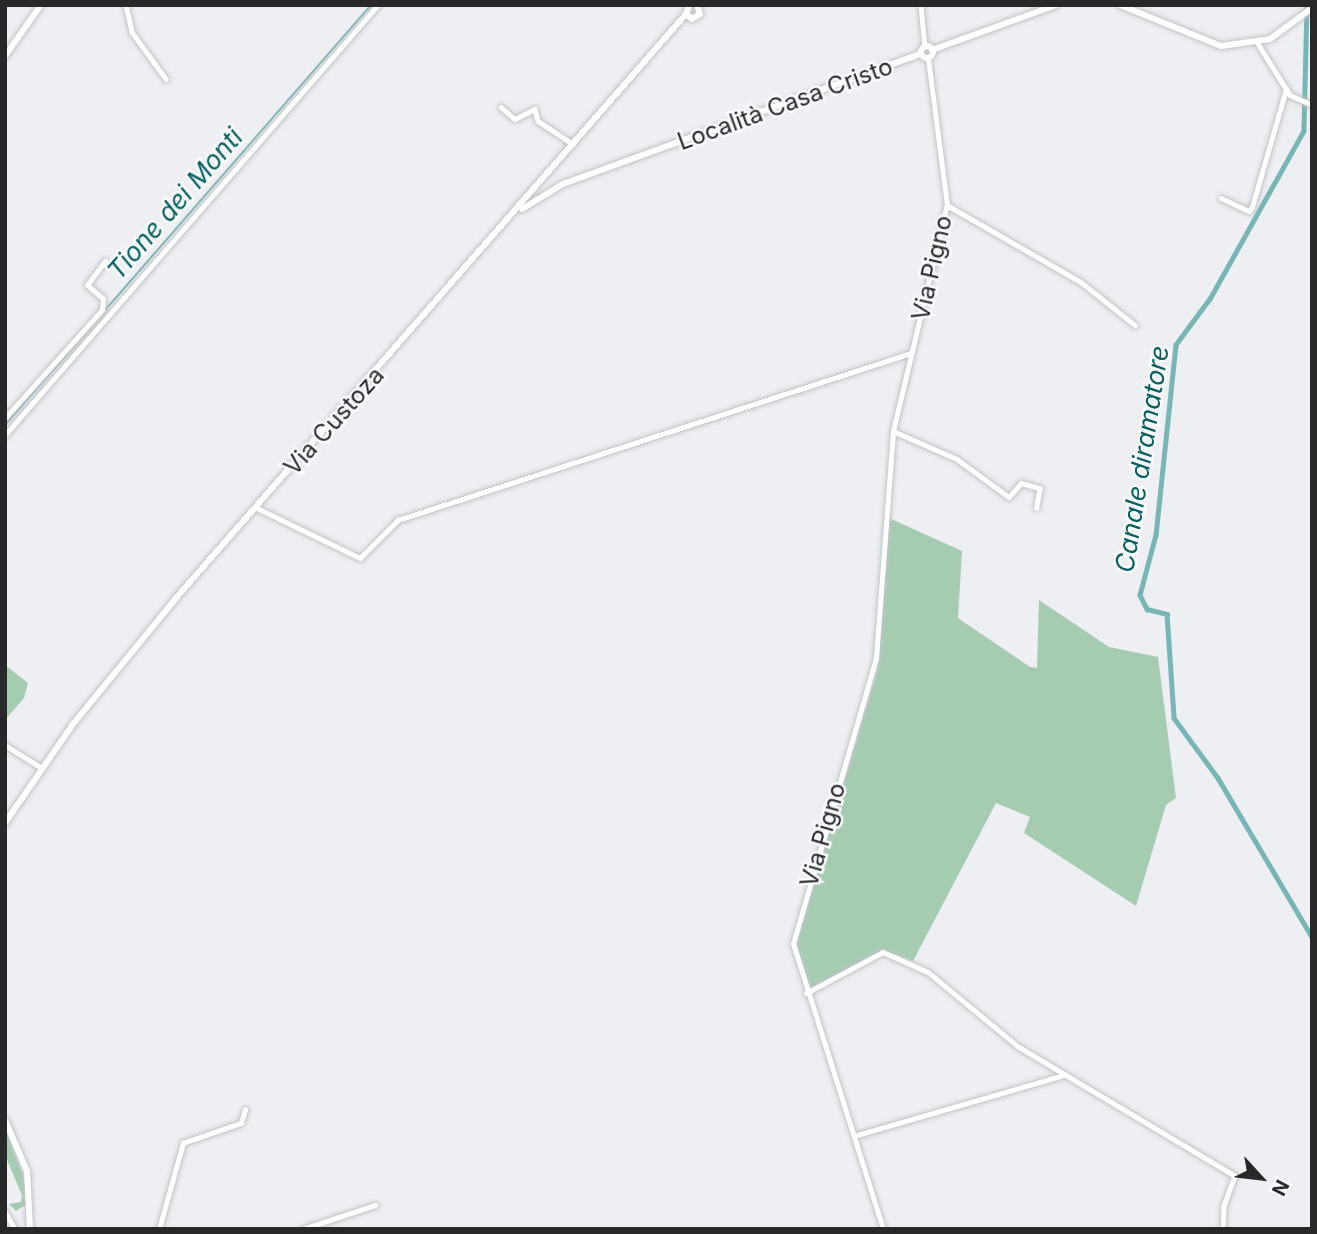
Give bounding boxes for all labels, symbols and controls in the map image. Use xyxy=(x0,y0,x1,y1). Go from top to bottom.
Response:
street label: Località Casa Cristo xyxy=(674,52,896,156)
water label: Tione dei Monti xyxy=(101,122,249,286)
street label: Via Pigno xyxy=(906,213,958,323)
water label: Canale diramatore xyxy=(1109,343,1175,575)
street label: Via Custoza xyxy=(278,361,390,481)
street label: Via Pigno xyxy=(794,780,852,890)
north arrow xyxy=(1226,1143,1296,1213)
text: N xyxy=(1267,1176,1294,1199)

